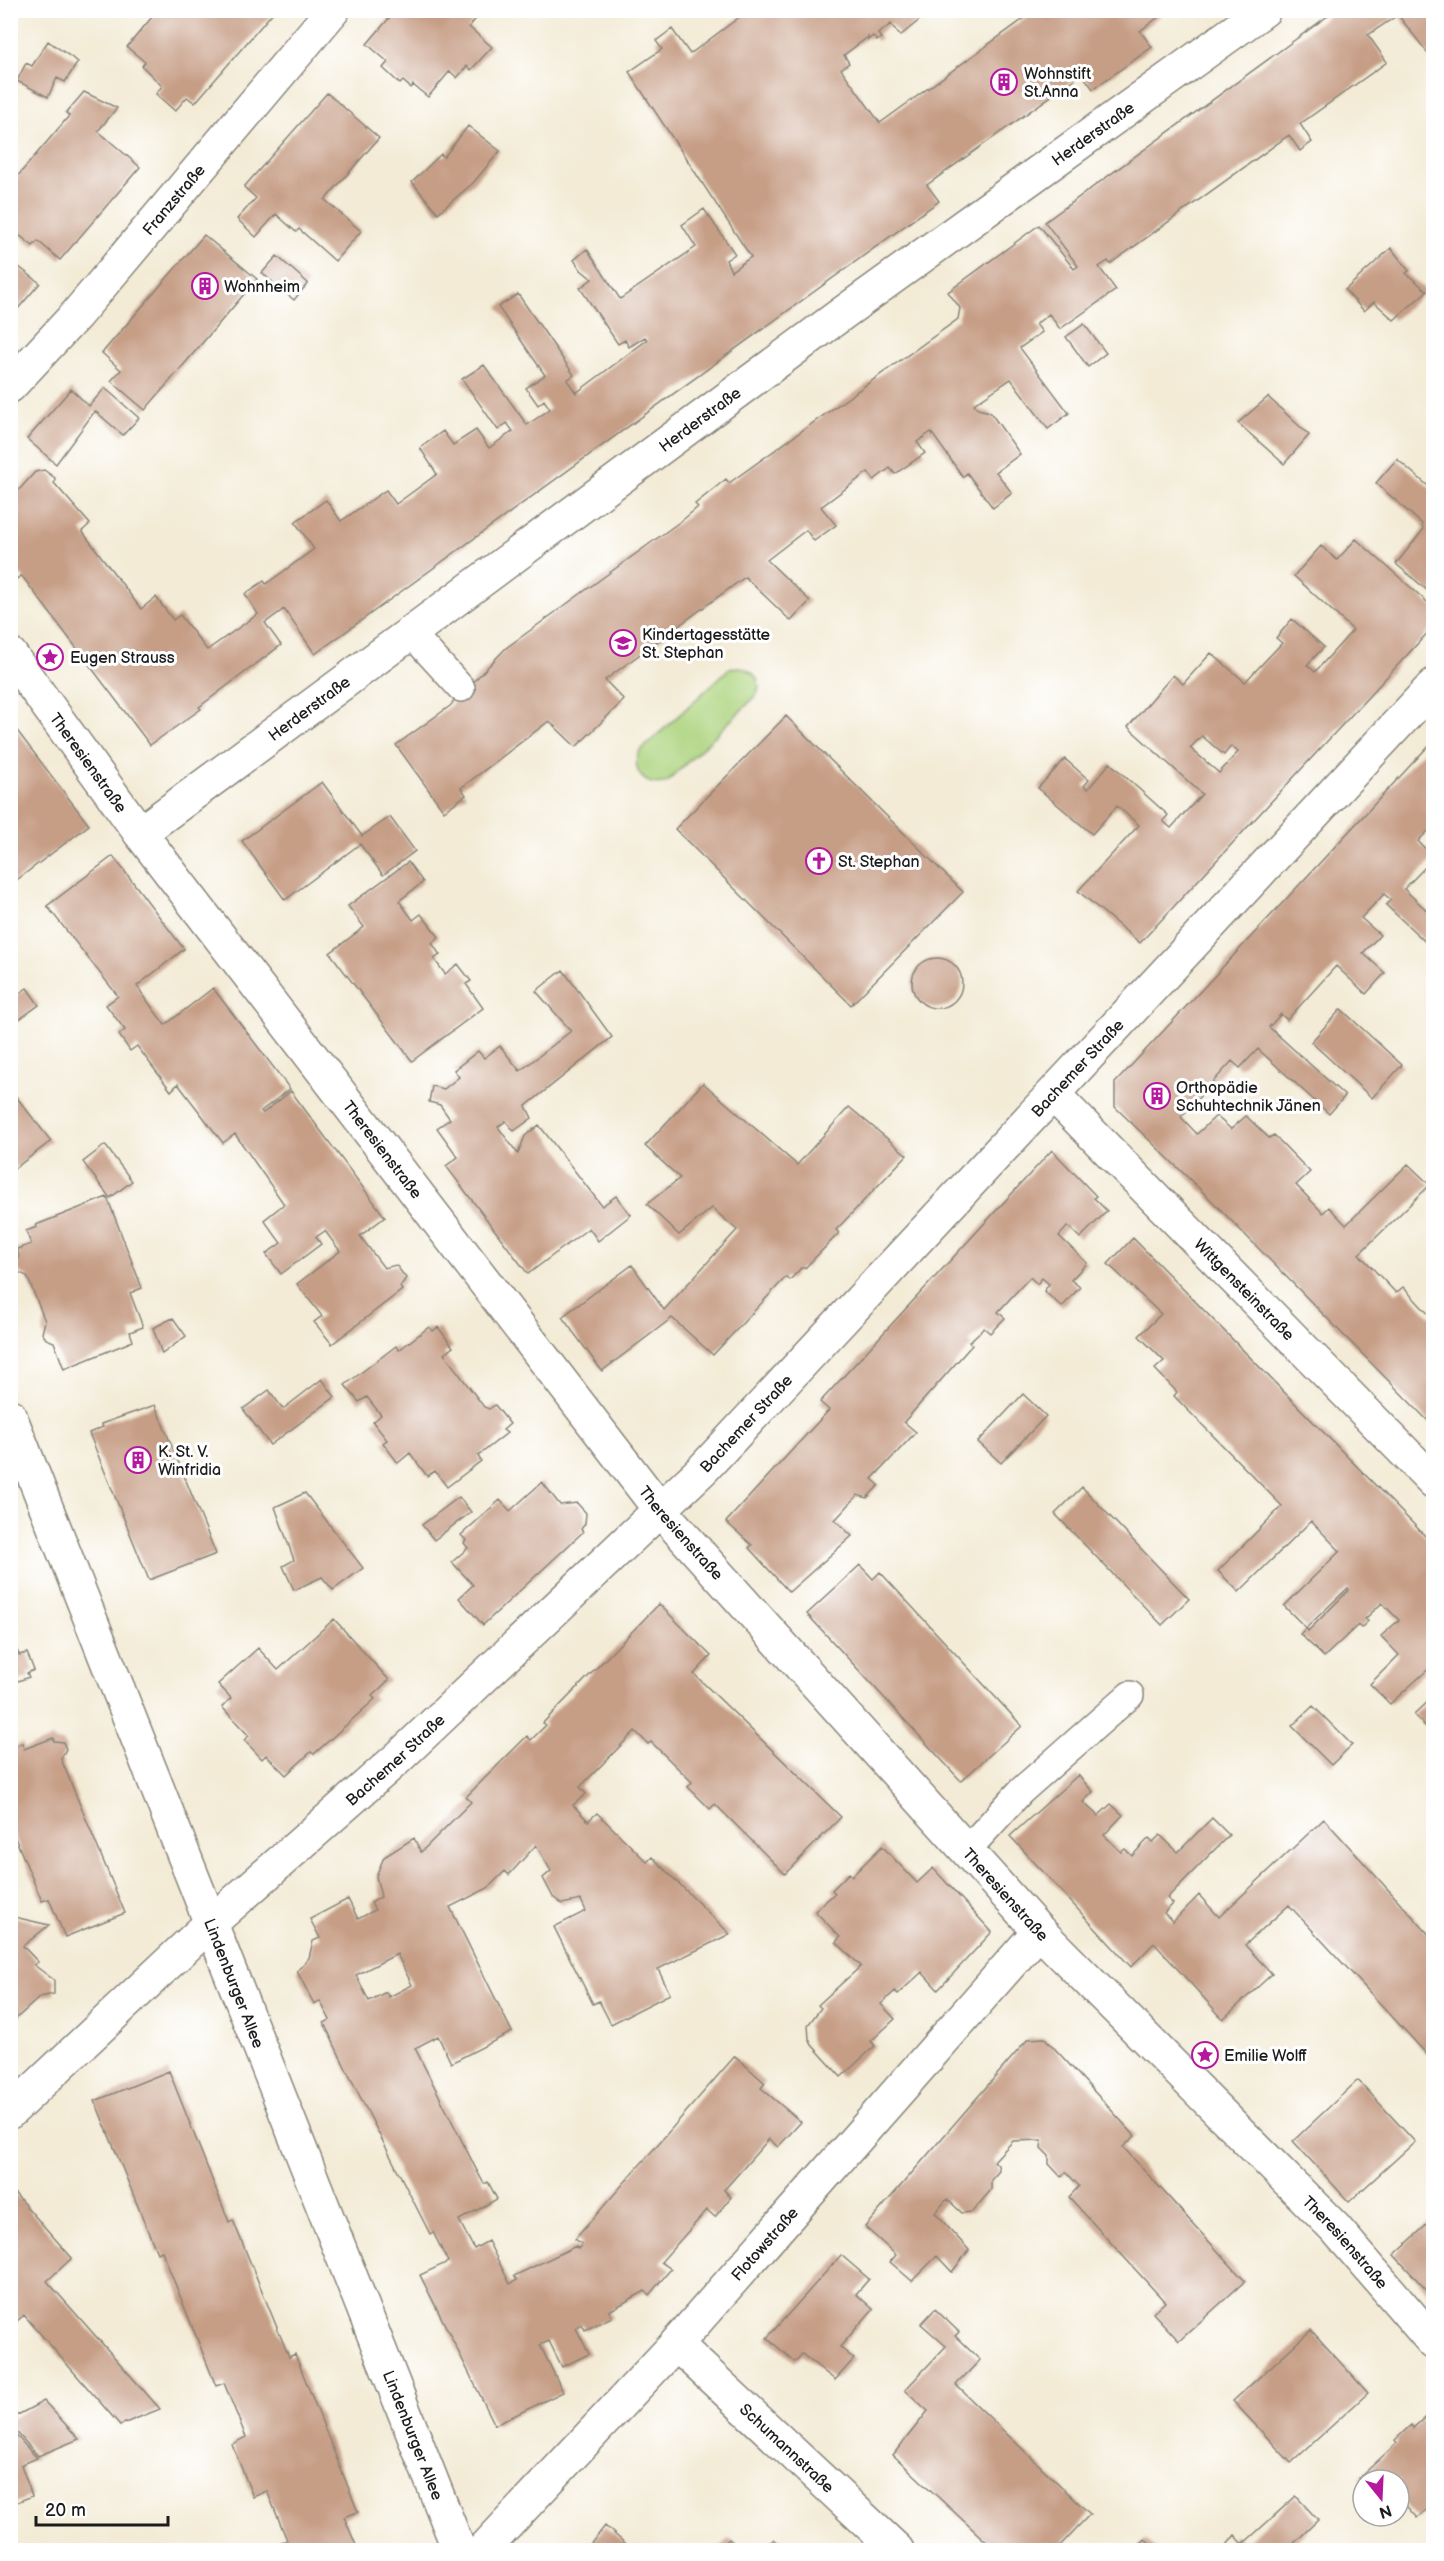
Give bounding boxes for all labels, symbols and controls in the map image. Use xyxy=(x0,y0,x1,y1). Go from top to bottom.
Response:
place label: Wohnstift St.Anna xyxy=(1024,65,1091,102)
building icon: Wohnstift St.Anna xyxy=(989,67,1019,97)
street label: Herderstraße xyxy=(1049,98,1139,171)
street label: Franzstraße xyxy=(139,161,210,240)
building icon: Wohnheim xyxy=(190,271,220,301)
place label: Wohnheim xyxy=(224,278,300,297)
street label: Herderstraße xyxy=(656,384,745,457)
place label: Kindertagesstätte St. Stephan xyxy=(642,626,771,663)
school or university icon: Kindertagesstätte St. Stephan xyxy=(608,628,638,658)
place icon: Eugen Strauss xyxy=(35,642,65,672)
place label: Eugen Strauss xyxy=(70,649,175,668)
street label: Herderstraße xyxy=(265,673,355,746)
street label: Theresienstraße xyxy=(45,710,130,817)
church icon: St. Stephan xyxy=(804,846,834,876)
place label: St. Stephan xyxy=(838,853,920,872)
street label: Bachemer Straße xyxy=(1028,1016,1129,1122)
place label: Orthopädie Schuhtechnik Jänen xyxy=(1176,1079,1321,1116)
building icon: Orthopädie Schuhtechnik Jänen xyxy=(1142,1081,1172,1111)
street label: Theresienstraße xyxy=(338,1097,426,1203)
street label: Wittgensteinstraße xyxy=(1189,1235,1298,1345)
street label: Bachemer Straße xyxy=(696,1371,797,1477)
place label: K. St. V. Winfridia xyxy=(158,1443,221,1480)
building icon: K. St. V. Winfridia xyxy=(123,1445,153,1475)
street label: Theresienstraße xyxy=(634,1483,727,1585)
street label: Bachemer Straße xyxy=(343,1710,450,1810)
street label: Theresienstraße xyxy=(958,1845,1052,1946)
street label: Lindenburger Allee xyxy=(199,1916,268,2052)
place icon: Emilie Wolff xyxy=(1190,2040,1220,2070)
place label: Emilie Wolff xyxy=(1224,2047,1307,2066)
street label: Theresienstraße xyxy=(1298,2193,1391,2294)
street label: Flotowstraße xyxy=(728,2203,803,2285)
street label: Lindenburger Allee xyxy=(378,2368,446,2504)
street label: Schumannstraße xyxy=(735,2400,838,2498)
north arrow xyxy=(1351,2468,1411,2528)
scale bar xyxy=(36,2489,168,2527)
text: 20 m xyxy=(45,2500,86,2521)
text: N xyxy=(1377,2500,1394,2522)

